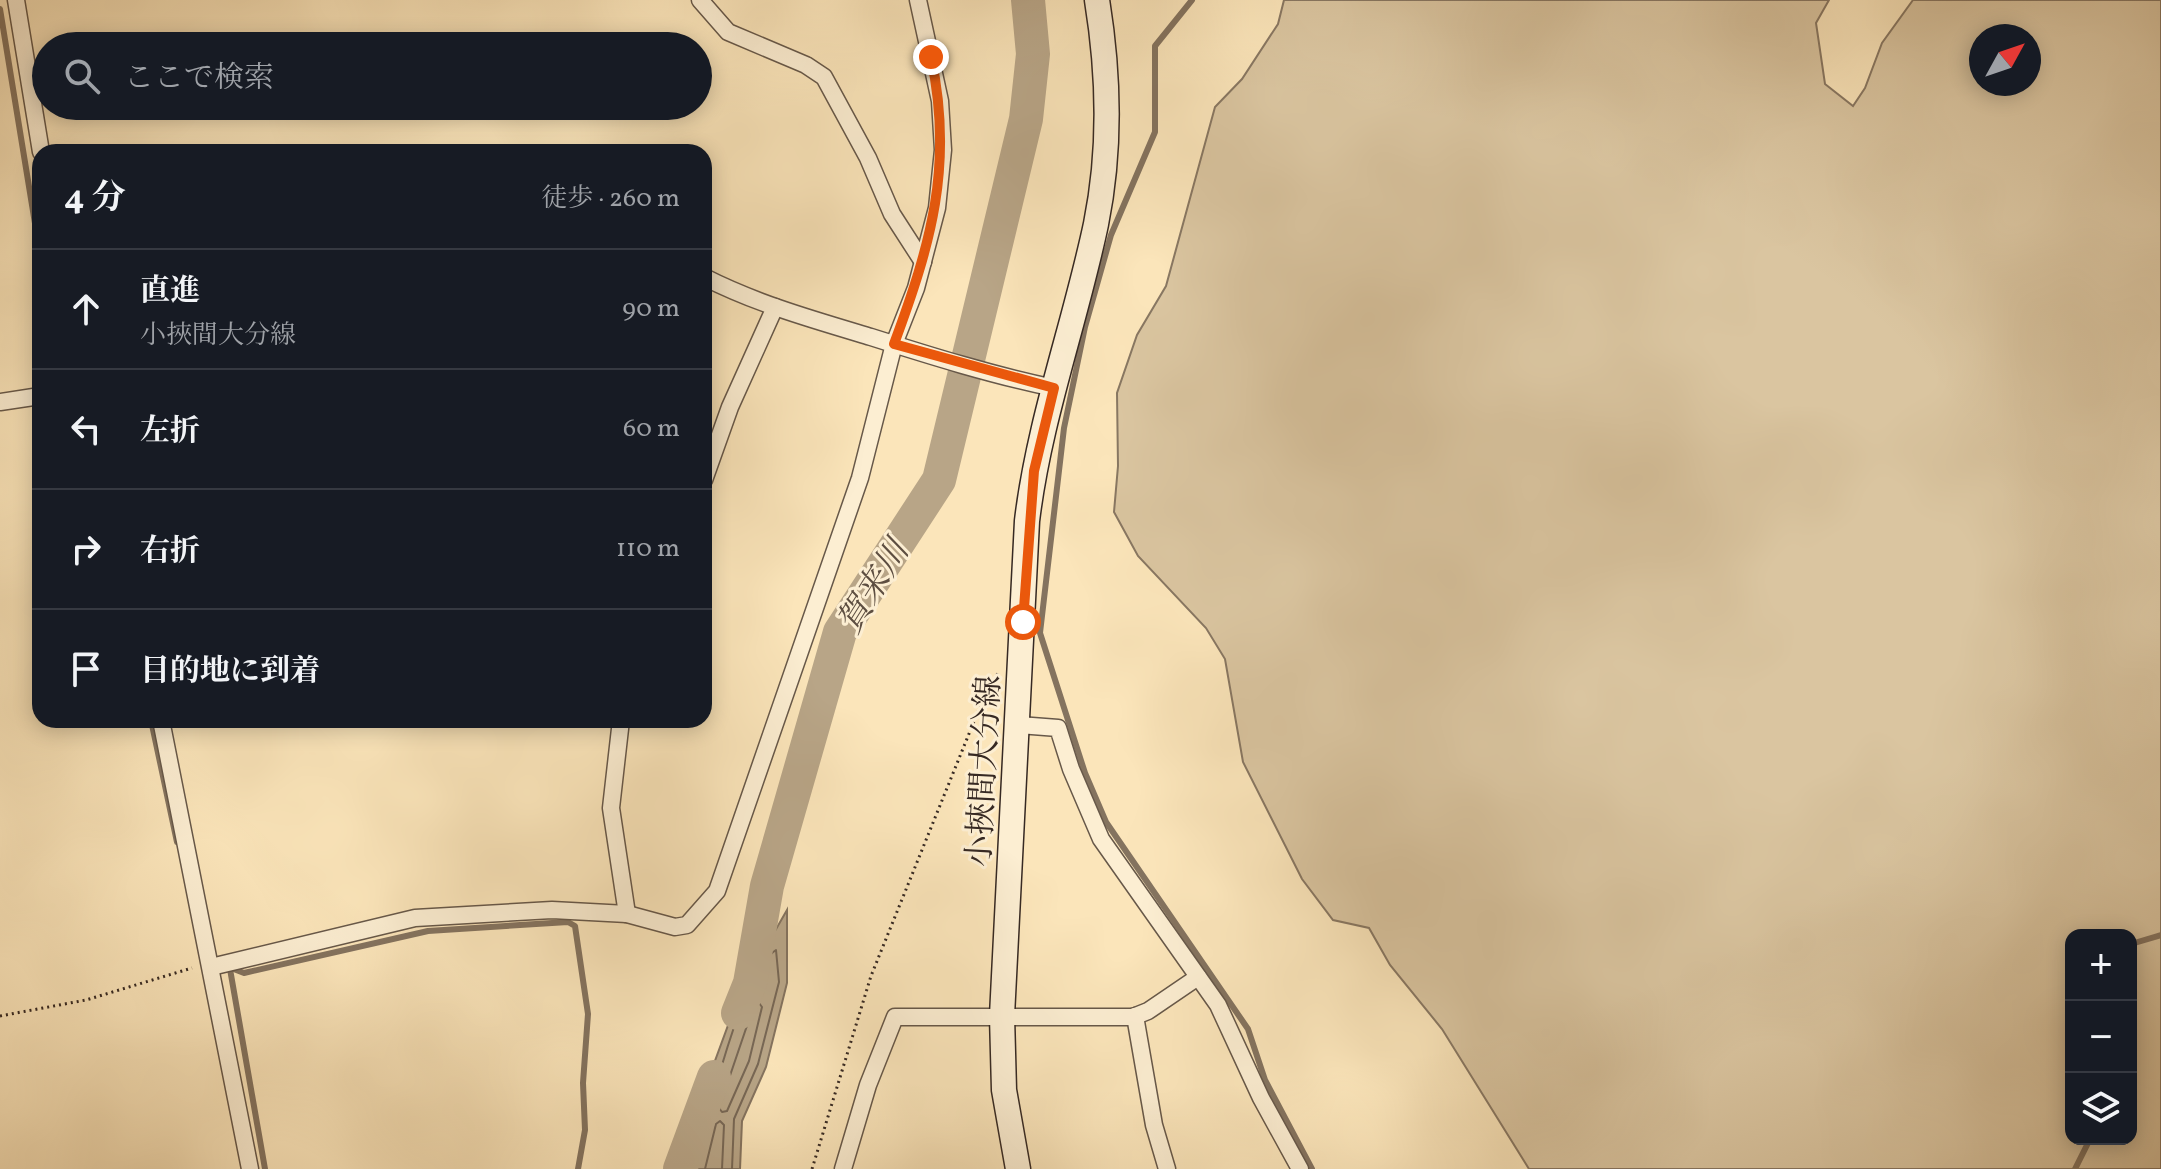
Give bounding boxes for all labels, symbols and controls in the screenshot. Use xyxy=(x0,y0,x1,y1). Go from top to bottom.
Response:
north arrow xyxy=(1969,24,2041,96)
search box xyxy=(32,32,712,120)
route end xyxy=(913,39,949,75)
icon: search xyxy=(60,54,104,98)
text: ここで検索 xyxy=(124,58,274,100)
text: 4 分 xyxy=(64,176,125,223)
text: 徒歩 · 260 m xyxy=(542,181,680,217)
text: 直進 xyxy=(140,271,200,313)
icon: ahead xyxy=(64,287,108,331)
text: 90 m xyxy=(622,291,680,327)
text: 小挾間大分線 xyxy=(140,318,296,354)
icon: left xyxy=(64,407,108,451)
text: 左折 xyxy=(140,411,200,453)
text: 60 m xyxy=(623,411,680,447)
icon: right xyxy=(64,527,108,571)
water label: 賀来川 xyxy=(828,529,924,644)
text: 右折 xyxy=(140,531,200,573)
text: 110 m xyxy=(616,531,680,567)
route start xyxy=(1005,604,1041,640)
icon: arrive xyxy=(64,647,108,691)
text: 目的地に到着 xyxy=(140,651,320,693)
street label: 小挾間大分線 xyxy=(959,674,1013,868)
map controls xyxy=(2065,929,2137,1145)
button: + xyxy=(2065,929,2137,1001)
button: − xyxy=(2065,1001,2137,1073)
button: layers xyxy=(2065,1073,2137,1145)

